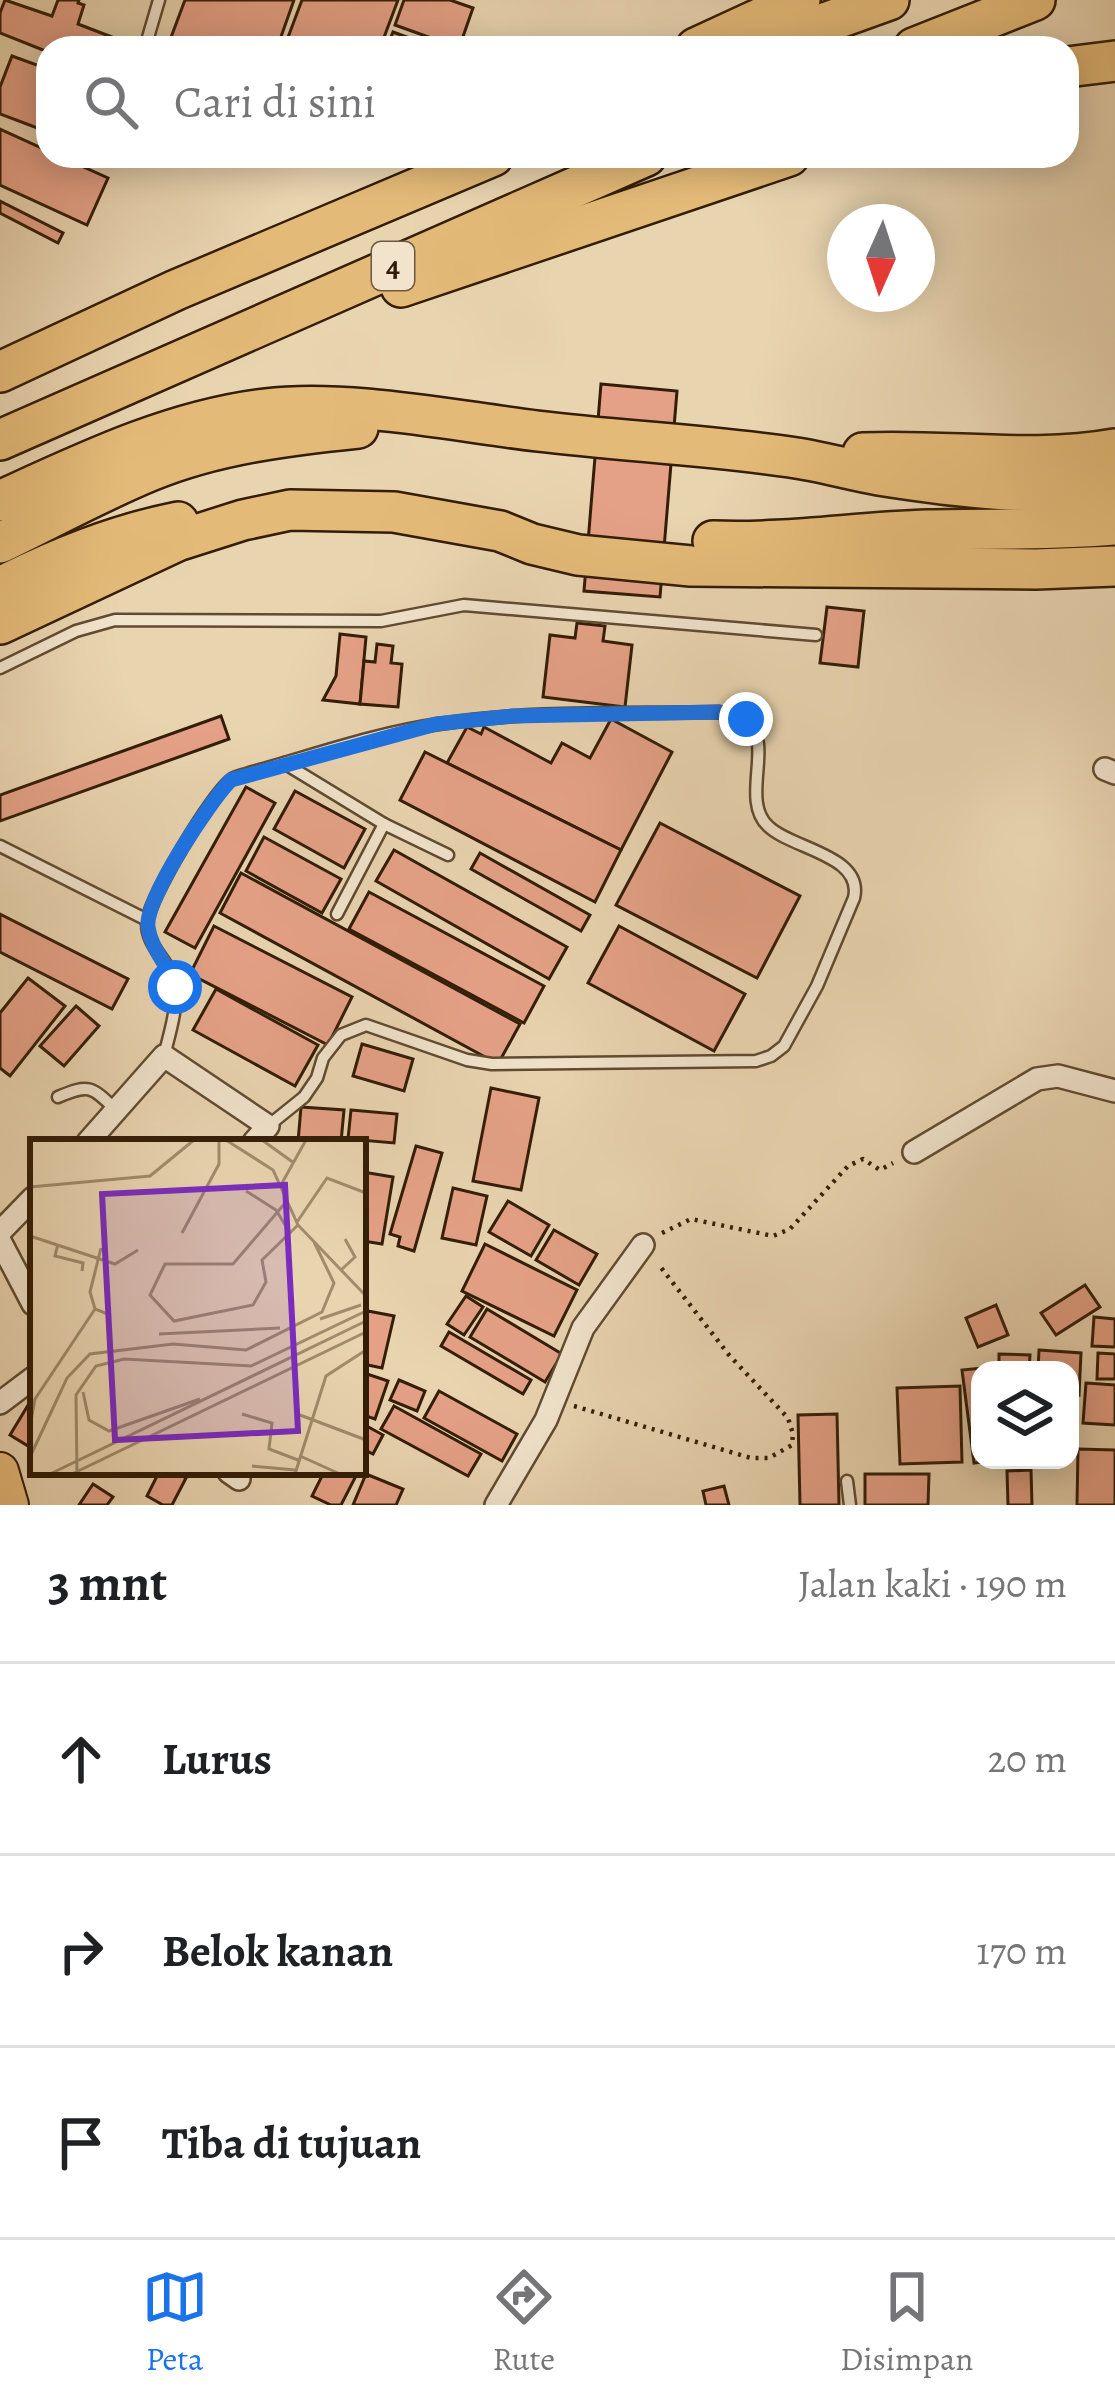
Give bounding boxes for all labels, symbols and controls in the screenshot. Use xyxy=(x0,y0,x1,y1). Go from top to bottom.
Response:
search box xyxy=(36,36,1079,168)
icon: search xyxy=(78,69,144,135)
text: Cari di sini xyxy=(174,71,376,133)
north arrow xyxy=(827,204,935,312)
road number: 4 xyxy=(372,242,414,290)
route end xyxy=(719,692,773,746)
route start xyxy=(148,960,202,1014)
inset map xyxy=(30,1139,366,1475)
map controls xyxy=(971,1361,1079,1469)
button: layers xyxy=(971,1361,1079,1469)
text: 3 mnt xyxy=(48,1548,167,1618)
text: Jalan kaki · 190 m xyxy=(798,1557,1067,1610)
icon: ahead xyxy=(48,1726,114,1792)
text: Lurus xyxy=(162,1728,272,1790)
text: 20 m xyxy=(988,1732,1067,1785)
icon: right xyxy=(48,1918,114,1984)
text: Belok kanan xyxy=(162,1920,393,1982)
text: 170 m xyxy=(976,1924,1067,1977)
icon: arrive xyxy=(48,2110,114,2176)
text: Tiba di tujuan xyxy=(162,2112,421,2174)
tab: Peta xyxy=(142,2264,208,2381)
tab: Rute xyxy=(491,2264,557,2381)
tab: Disimpan xyxy=(840,2264,973,2381)

